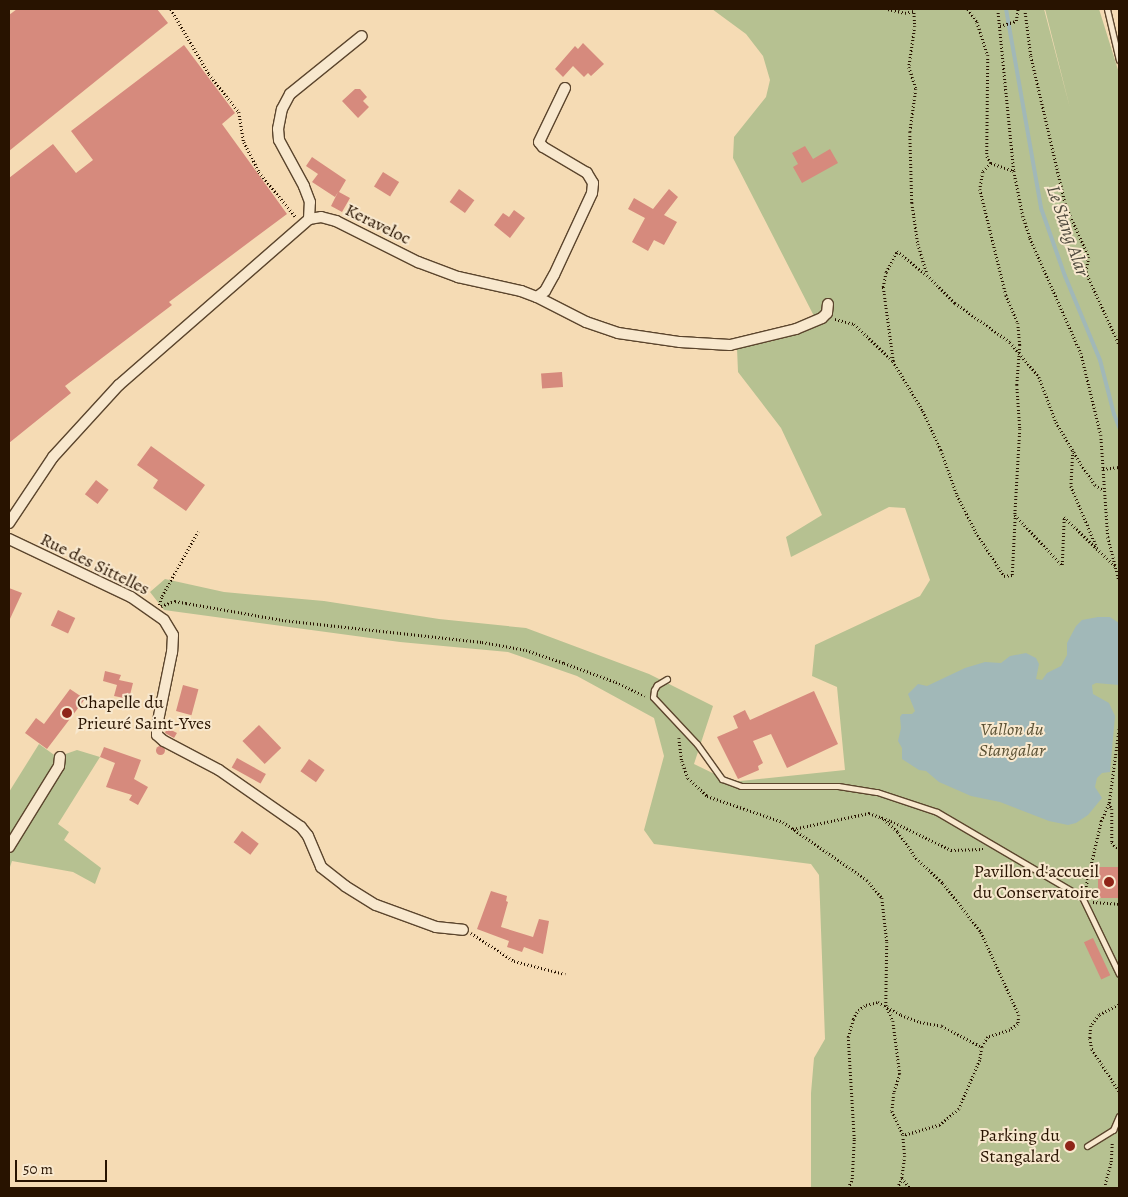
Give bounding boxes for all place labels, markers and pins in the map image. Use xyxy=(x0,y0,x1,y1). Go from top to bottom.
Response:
place label: Chapelle du Prieuré Saint-Yves xyxy=(77,692,211,734)
marker: Chapelle du Prieuré Saint-Yves xyxy=(61,707,73,719)
place label: Pavillon d'accueil du Conservatoire xyxy=(973,861,1099,904)
marker: Pavillon d'accueil du Conservatoire xyxy=(1103,876,1115,888)
place label: Parking du Stangalard xyxy=(979,1125,1060,1168)
marker: Parking du Stangalard xyxy=(1064,1140,1076,1152)

